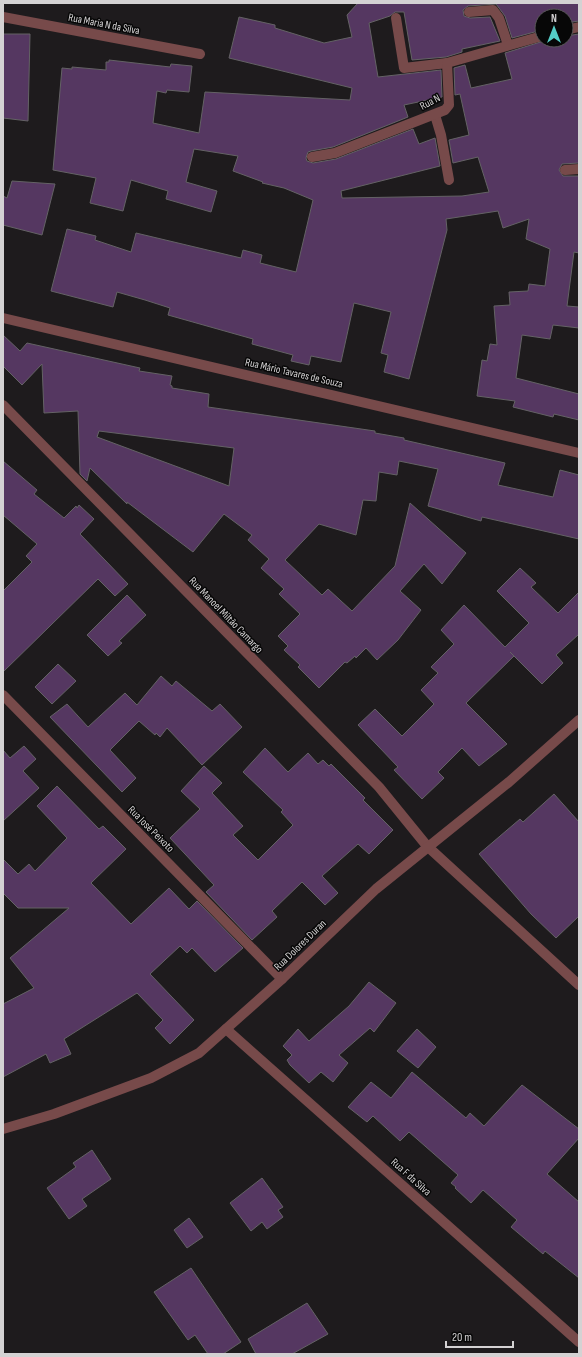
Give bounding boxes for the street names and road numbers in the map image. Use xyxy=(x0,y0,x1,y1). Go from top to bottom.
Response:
street label: Rua Maria N da Silva xyxy=(67,11,141,37)
street label: Rua N xyxy=(418,91,442,113)
street label: Rua Mário Tavares de Souza xyxy=(244,355,344,391)
street label: Rua Manoel Miltão Camargo xyxy=(186,574,266,656)
street label: Rua José Peixoto xyxy=(125,803,177,855)
street label: Rua Dolores Duran xyxy=(271,917,329,973)
street label: Rua F da Silva xyxy=(388,1156,434,1198)

